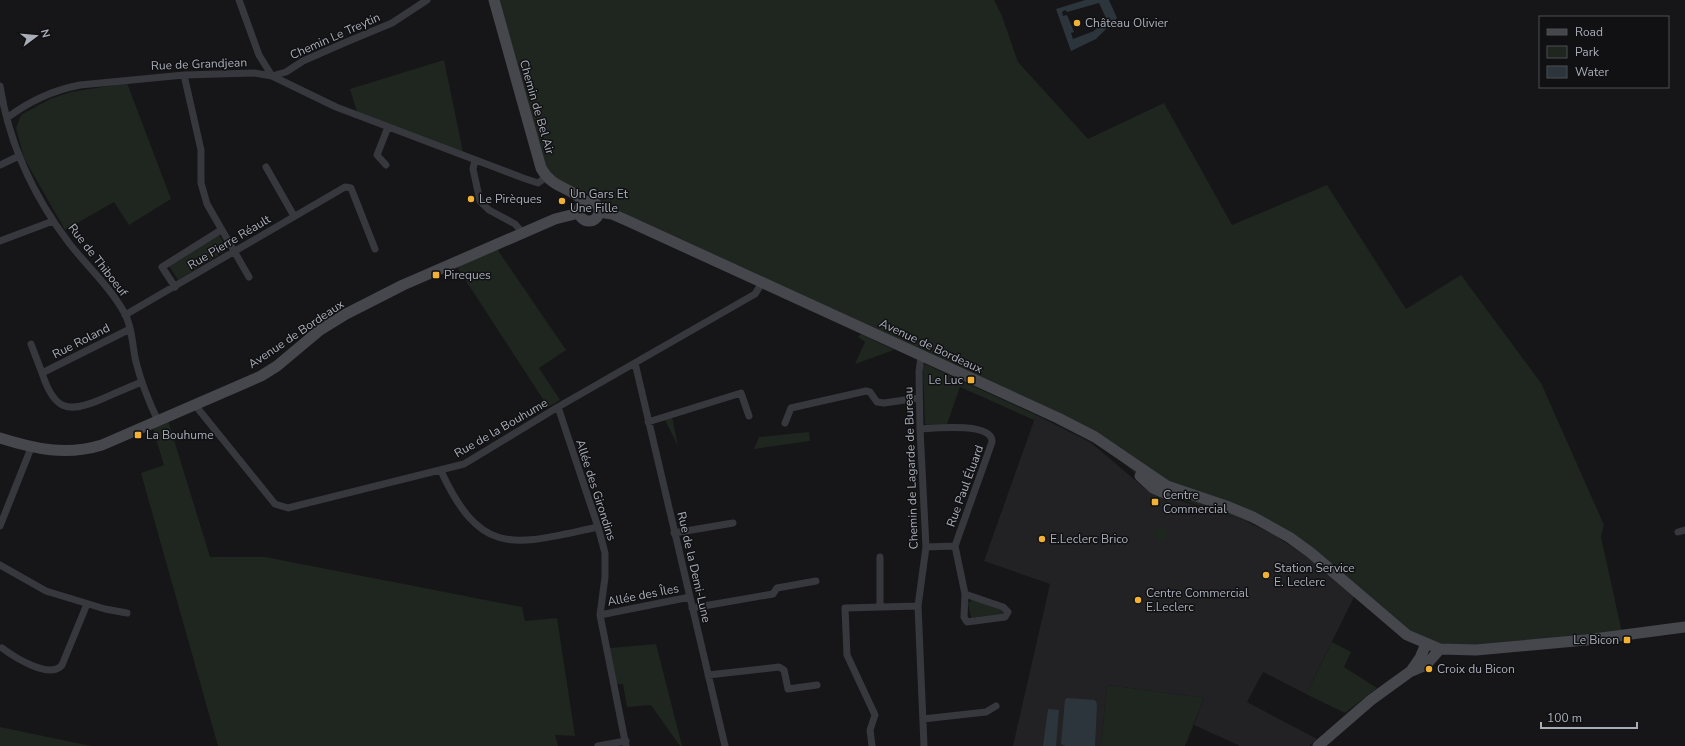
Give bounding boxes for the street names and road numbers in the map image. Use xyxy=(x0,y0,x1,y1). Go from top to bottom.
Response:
street label: Chemin Le Treytin xyxy=(287,9,383,63)
street label: Rue de Grandjean xyxy=(151,54,247,74)
street label: Chemin de Bel Air xyxy=(516,58,558,157)
street label: Rue Pierre Réault xyxy=(185,211,274,273)
street label: Rue de Thiboeuf xyxy=(65,220,132,301)
street label: Avenue de Bordeaux xyxy=(245,296,348,372)
street label: Avenue de Bordeaux xyxy=(877,315,986,377)
street label: Rue Roland xyxy=(50,320,112,362)
street label: Chemin de Lagarde de Bureau xyxy=(900,386,922,550)
street label: Rue de la Bouhume xyxy=(451,395,551,461)
street label: Allée des Girondins xyxy=(572,437,620,543)
street label: Rue Paul Éluard xyxy=(943,443,987,529)
street label: Rue de la Demi-Lune xyxy=(673,510,715,624)
street label: Allée des Îles xyxy=(606,580,680,610)

